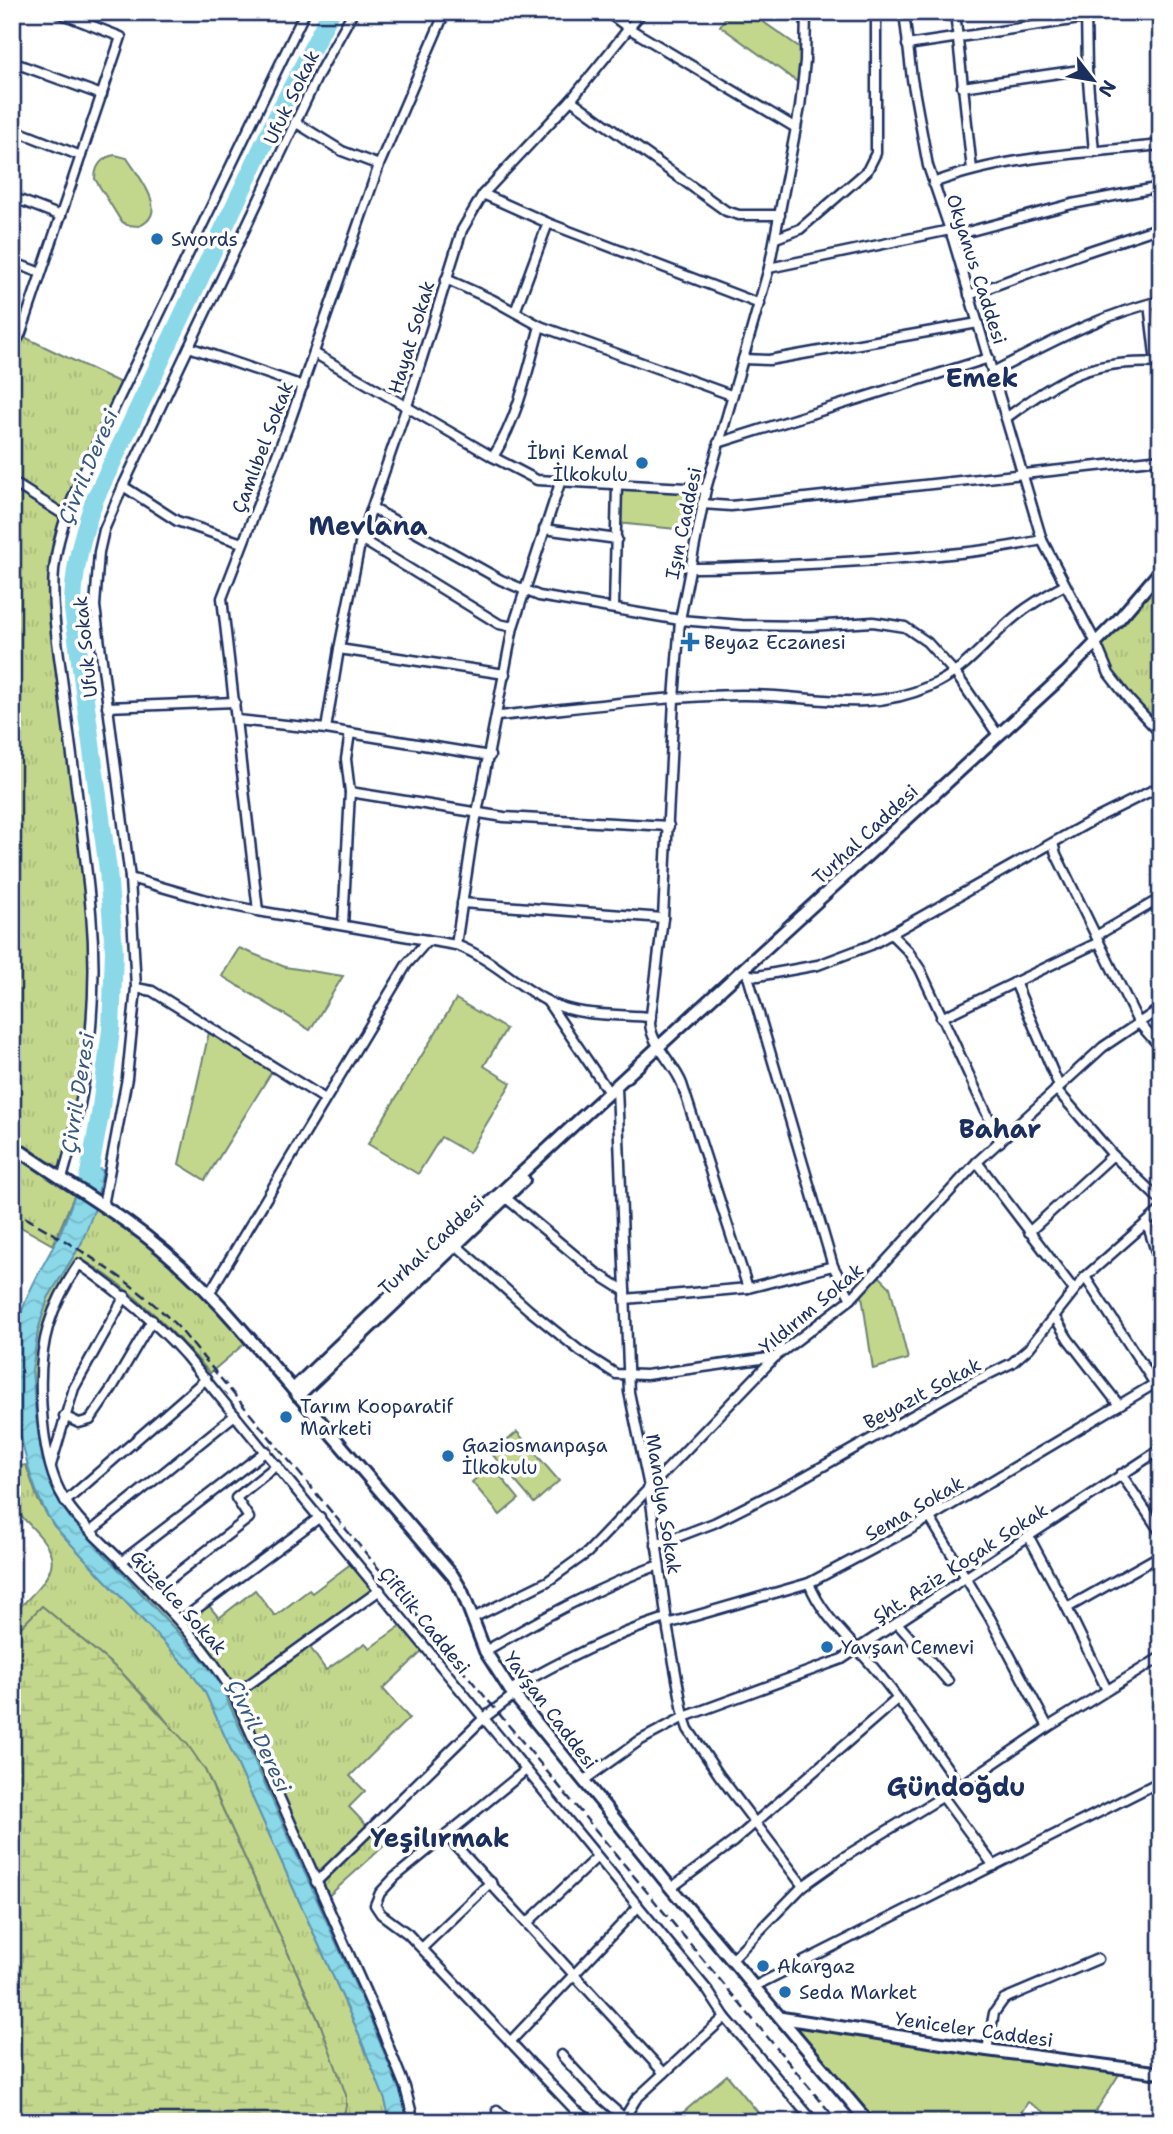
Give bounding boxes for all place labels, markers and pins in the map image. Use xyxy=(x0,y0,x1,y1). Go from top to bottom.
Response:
place label: Swords xyxy=(171,227,238,252)
marker: Swords xyxy=(149,231,165,247)
place label: İbni Kemal İlkokulu xyxy=(527,440,628,487)
marker: İbni Kemal İlkokulu xyxy=(634,455,650,471)
place label: Beyaz Eczanesi xyxy=(704,630,846,655)
marker: Beyaz Eczanesi xyxy=(682,634,698,650)
place label: Tarım Kooparatif Marketi xyxy=(300,1394,454,1441)
marker: Tarım Kooparatif Marketi xyxy=(278,1409,294,1425)
place label: Gaziosmanpaşa İlkokulu xyxy=(462,1433,608,1480)
marker: Gaziosmanpaşa İlkokulu xyxy=(440,1448,456,1464)
place label: Yavşan Cemevi xyxy=(841,1635,975,1660)
marker: Yavşan Cemevi xyxy=(819,1639,835,1655)
place label: Akargaz xyxy=(777,1954,856,1979)
marker: Akargaz xyxy=(755,1958,771,1974)
place label: Seda Market xyxy=(799,1980,917,2005)
marker: Seda Market xyxy=(777,1984,793,2000)

